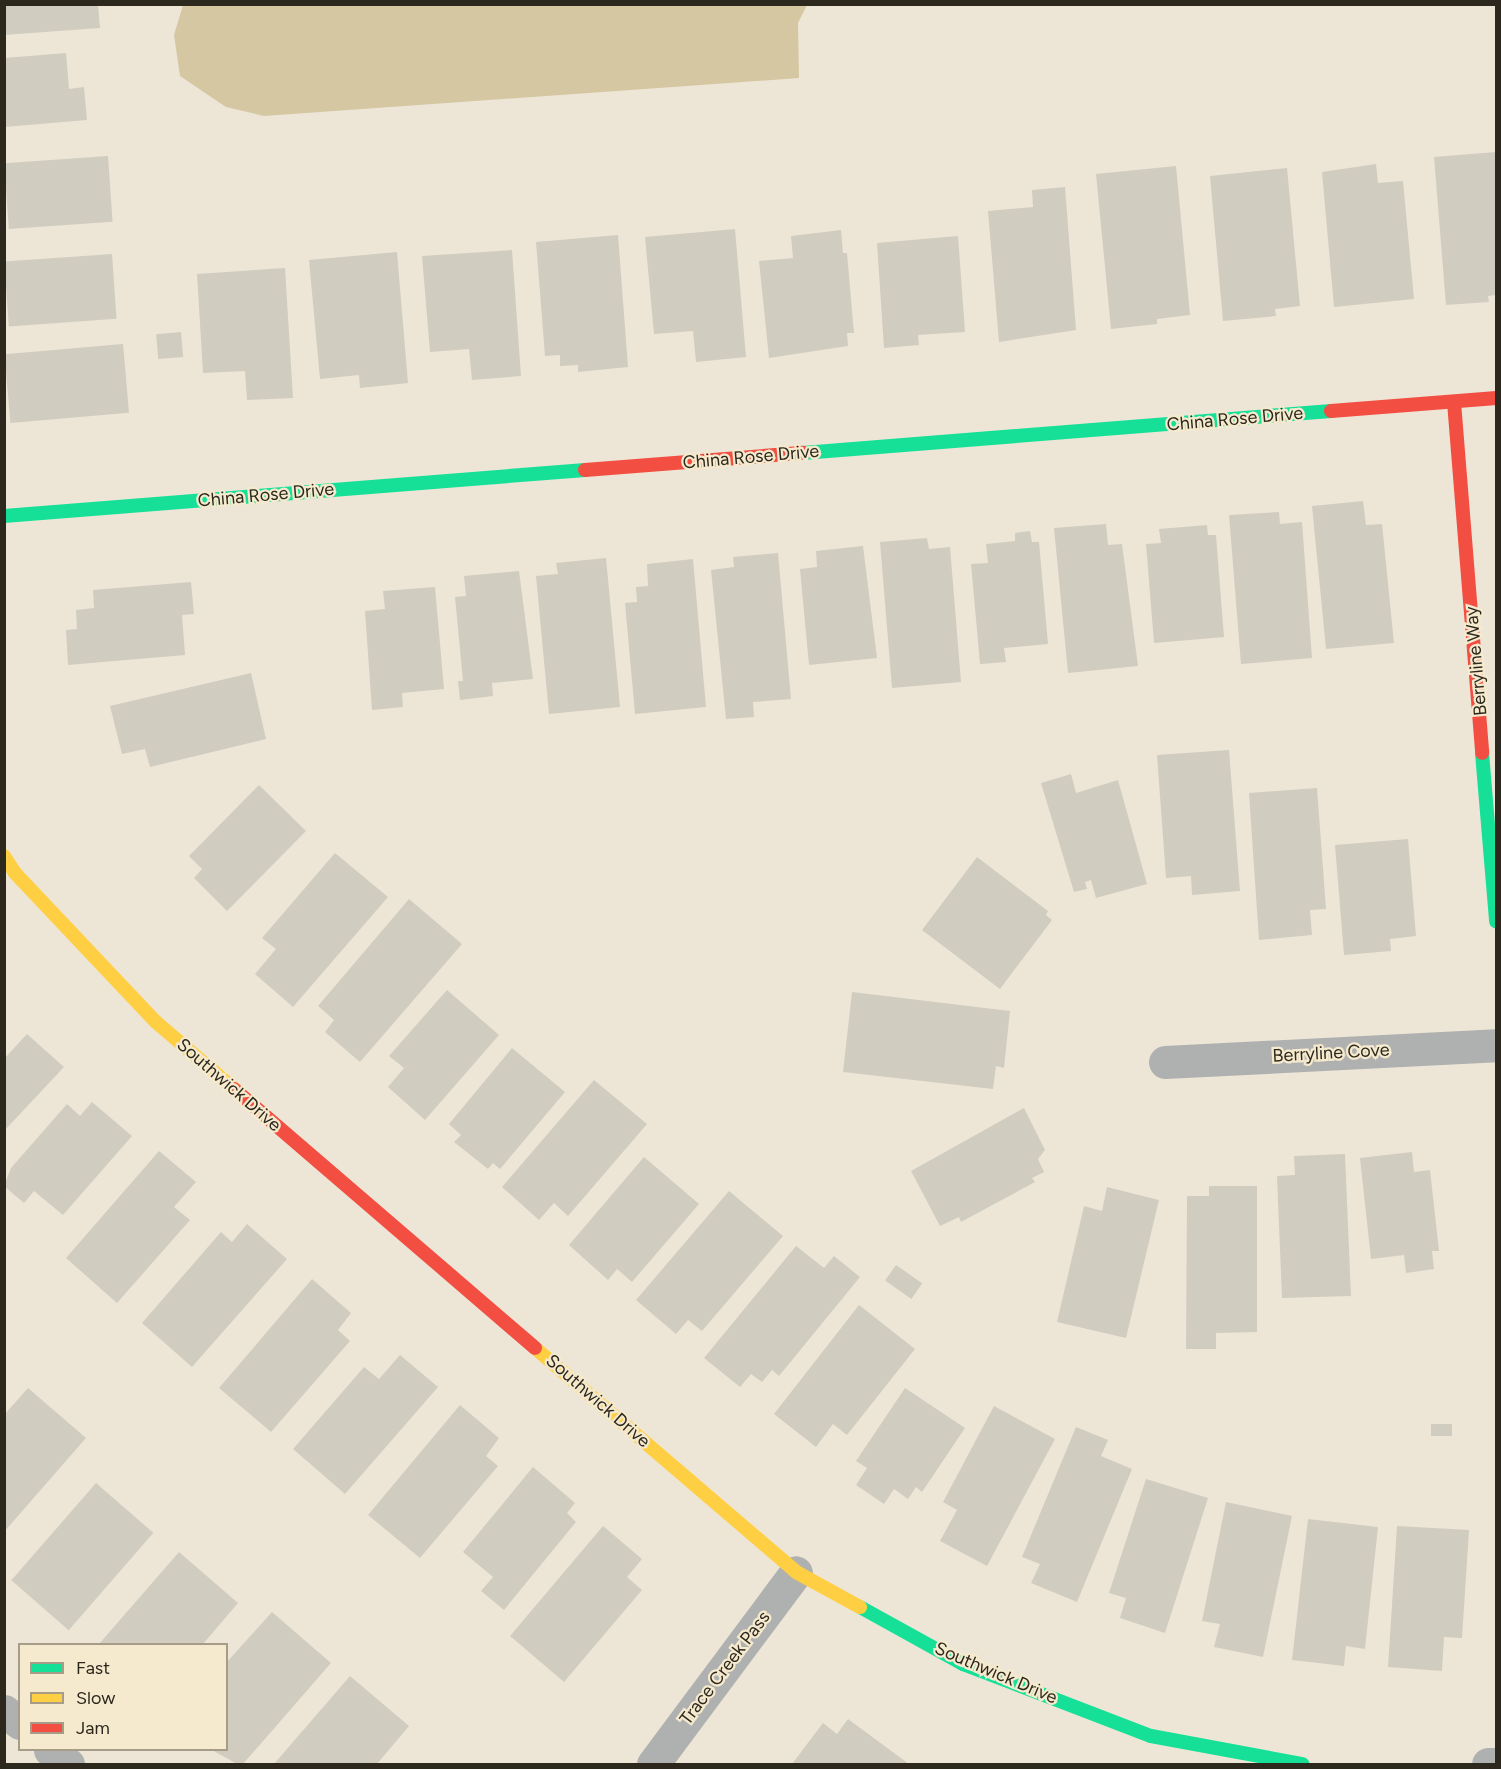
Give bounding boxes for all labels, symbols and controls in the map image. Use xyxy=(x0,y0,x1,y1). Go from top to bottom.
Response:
street label: China Rose Drive xyxy=(1166,402,1304,436)
street label: China Rose Drive xyxy=(682,440,820,474)
street label: China Rose Drive xyxy=(197,478,335,512)
street label: Berryline Way xyxy=(1460,605,1492,717)
street label: Southwick Drive xyxy=(172,1034,286,1136)
street label: Berryline Cove xyxy=(1272,1039,1390,1067)
street label: Southwick Drive xyxy=(541,1350,655,1452)
street label: Trace Creek Pass xyxy=(675,1607,775,1729)
street label: Southwick Drive xyxy=(931,1637,1061,1709)
legend xyxy=(18,1643,228,1751)
text: Fast xyxy=(76,1657,110,1679)
text: Slow xyxy=(76,1687,115,1709)
text: Jam xyxy=(76,1717,110,1739)

